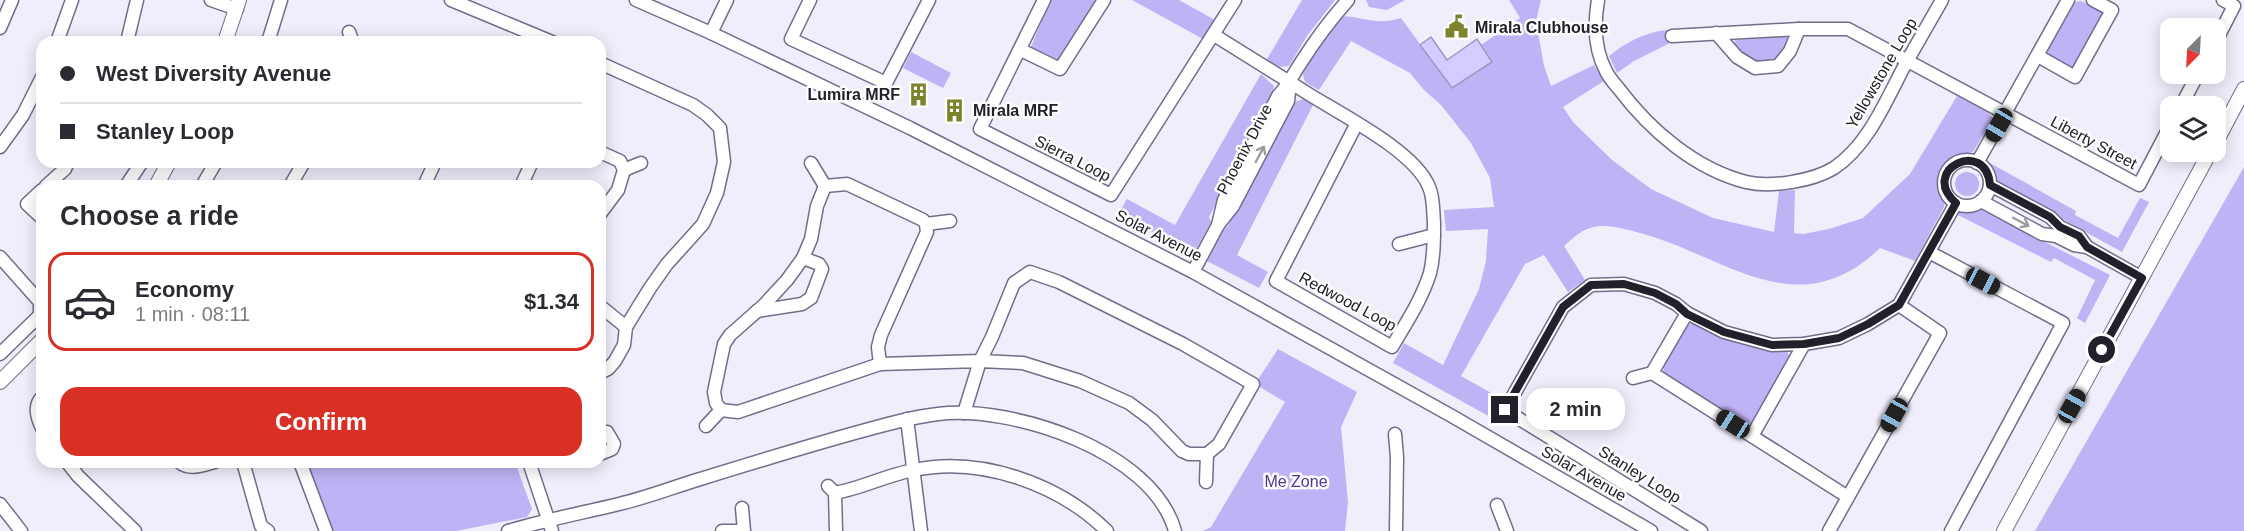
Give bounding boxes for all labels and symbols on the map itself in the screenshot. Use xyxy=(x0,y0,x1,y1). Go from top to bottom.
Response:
public building icon: Mirala Clubhouse xyxy=(1444,14,1470,40)
street label: Yellowstone Loop xyxy=(1843,15,1920,132)
north arrow xyxy=(2160,18,2226,84)
place label: Mirala Clubhouse xyxy=(1475,19,1608,36)
building icon: Lumira MRF xyxy=(905,81,931,107)
place label: Lumira MRF xyxy=(808,86,900,103)
building icon: Mirala MRF xyxy=(942,97,968,123)
street label: Phoenix Drive xyxy=(1214,101,1275,197)
place label: Mirala MRF xyxy=(973,102,1059,119)
car xyxy=(1982,105,2016,145)
street label: Liberty Street xyxy=(2048,113,2140,173)
street label: Sierra Loop xyxy=(1032,132,1114,185)
one-way arrow xyxy=(1255,145,1267,163)
street label: Solar Avenue xyxy=(1113,206,1205,265)
one-way arrow xyxy=(2011,217,2029,229)
car xyxy=(1963,265,2003,297)
street label: Redwood Loop xyxy=(1296,269,1399,334)
route start xyxy=(2088,336,2115,363)
car xyxy=(2055,386,2089,426)
callout: 2 min xyxy=(1526,389,1625,431)
car xyxy=(1877,395,1911,435)
route end xyxy=(1491,396,1518,423)
car xyxy=(1713,407,1753,441)
street label: Solar Avenue xyxy=(1538,442,1629,505)
street label: Stanley Loop xyxy=(1596,442,1684,506)
park label: Me Zone xyxy=(1264,473,1328,490)

